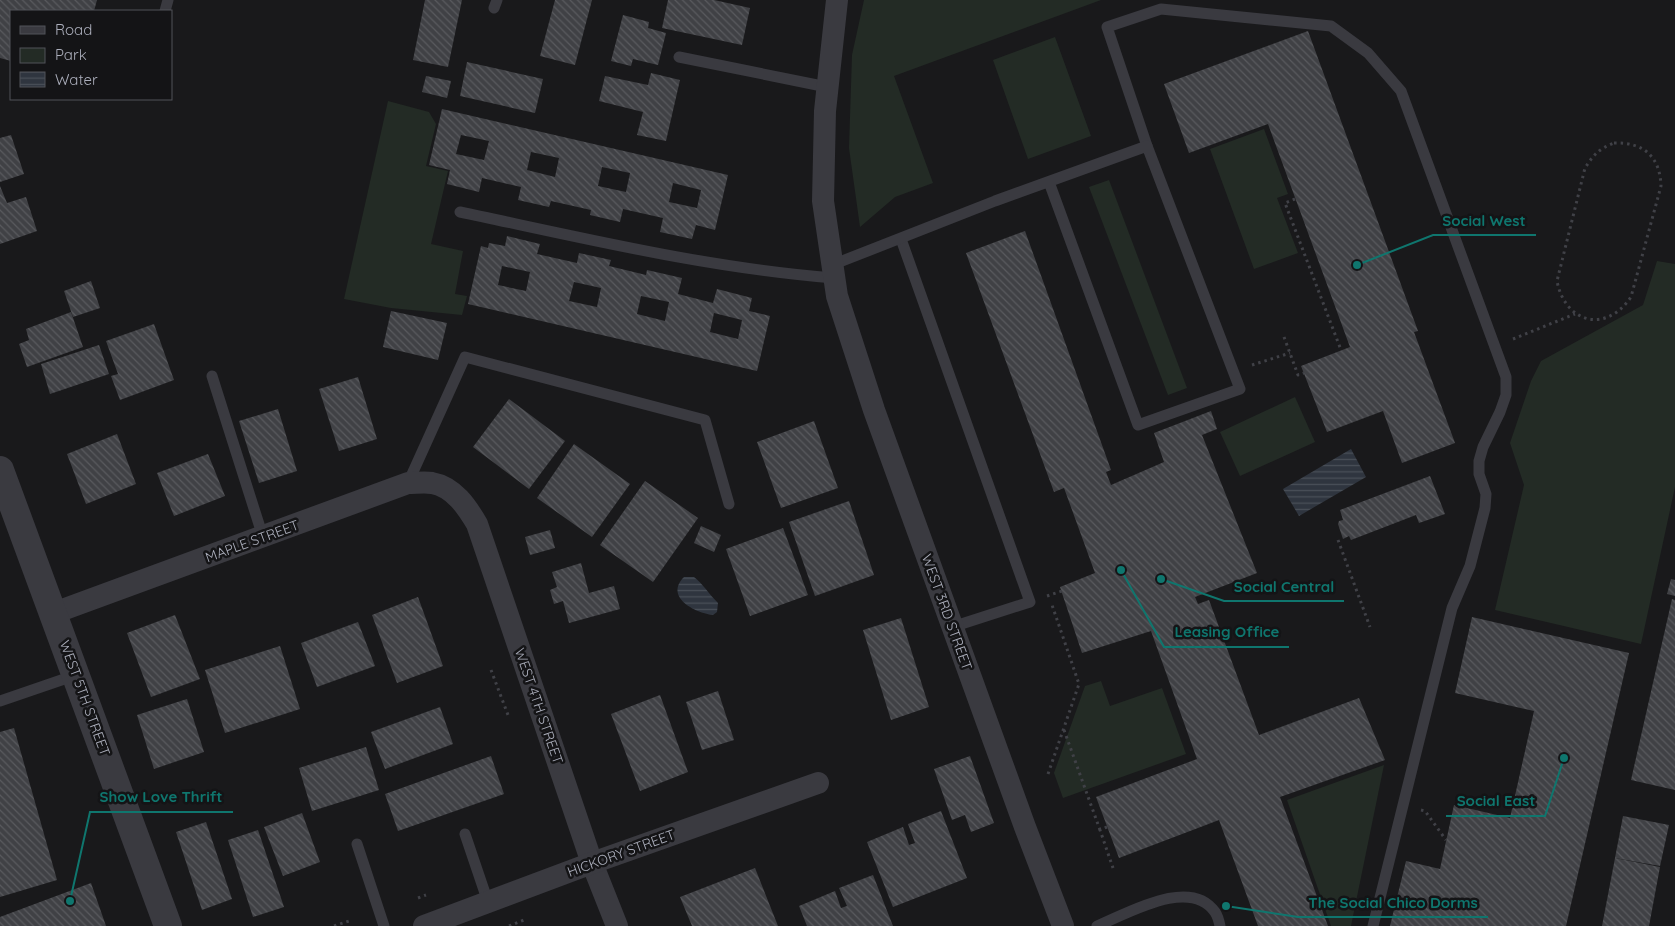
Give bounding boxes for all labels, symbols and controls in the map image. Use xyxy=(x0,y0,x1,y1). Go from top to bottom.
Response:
legend xyxy=(10,10,172,100)
text: Road xyxy=(55,20,92,39)
text: Park xyxy=(55,45,87,64)
text: Water xyxy=(55,70,98,89)
callout: Social West xyxy=(1433,205,1536,235)
text: Social West xyxy=(1442,211,1526,230)
street label: MAPLE STREET xyxy=(203,516,301,566)
street label: WEST 3RD STREET xyxy=(918,551,976,673)
callout: Social Central xyxy=(1224,571,1344,601)
text: Social Central xyxy=(1234,577,1334,596)
callout: Leasing Office xyxy=(1164,617,1289,647)
text: Leasing Office xyxy=(1175,622,1280,641)
street label: WEST 5TH STREET xyxy=(56,638,114,758)
street label: WEST 4TH STREET xyxy=(511,646,567,766)
callout: Show Love Thrift xyxy=(90,782,233,812)
callout: Social East xyxy=(1446,786,1545,816)
text: Show Love Thrift xyxy=(100,787,222,806)
text: Social East xyxy=(1457,791,1535,810)
street label: HICKORY STREET xyxy=(565,825,677,881)
callout: The Social Chico Dorms xyxy=(1298,887,1488,917)
text: The Social Chico Dorms xyxy=(1308,893,1478,912)

